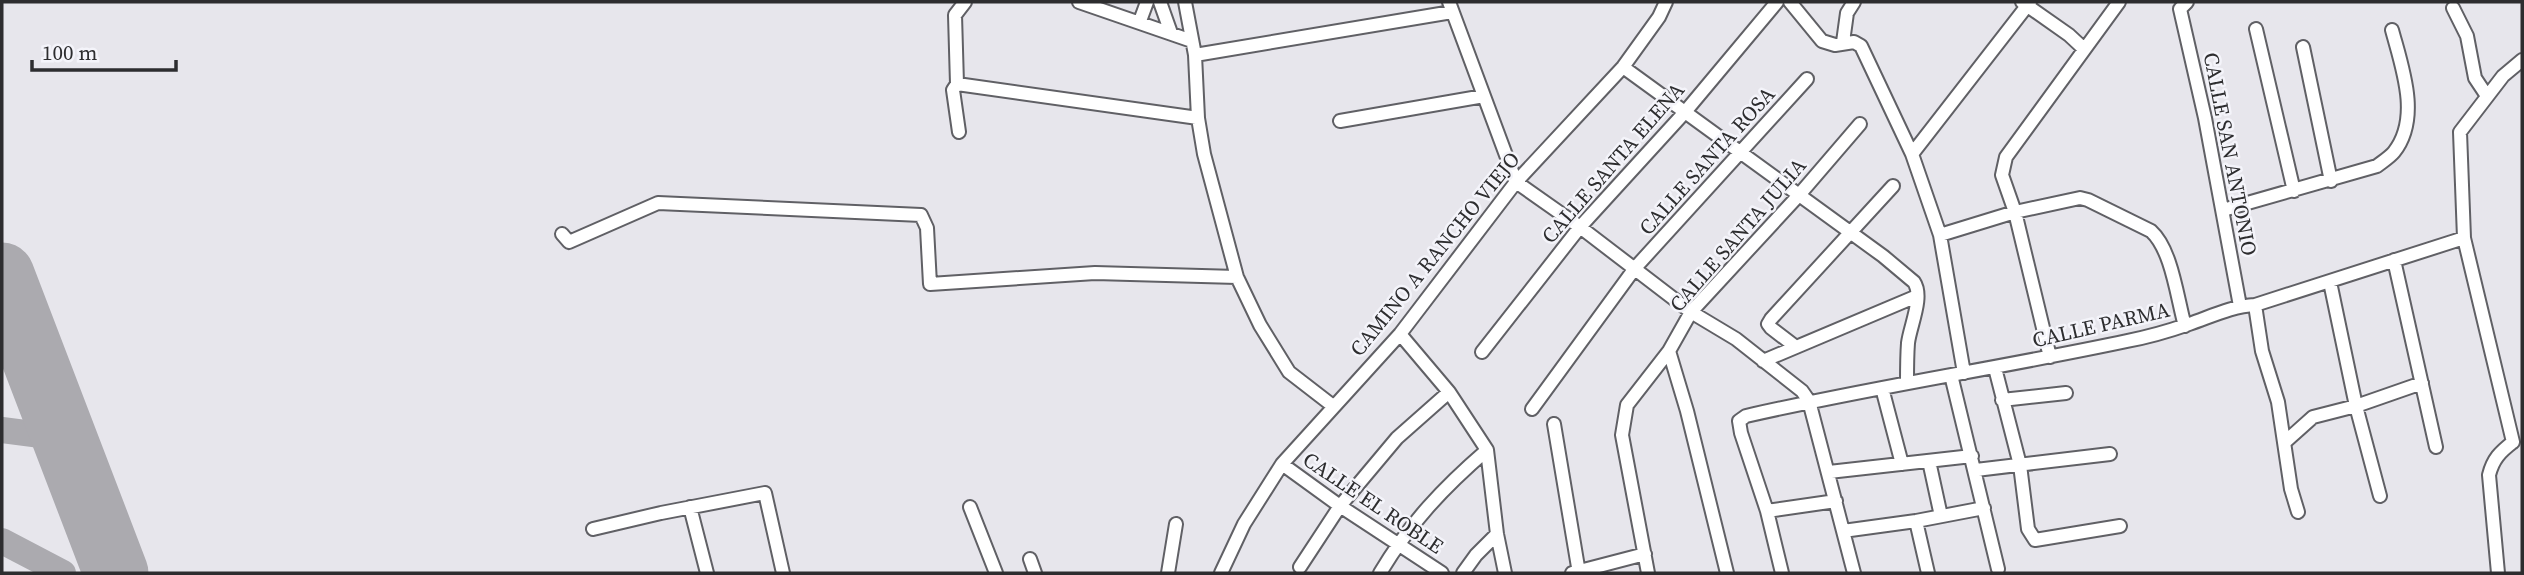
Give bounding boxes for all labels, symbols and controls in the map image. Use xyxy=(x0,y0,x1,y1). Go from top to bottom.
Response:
scale bar xyxy=(32,28,175,72)
text: 100 m xyxy=(42,38,97,67)
street label: CALLE SAN ANTONIO xyxy=(2197,50,2264,258)
street label: CALLE SANTA ELENA xyxy=(1535,76,1691,249)
street label: CALLE SANTA ROSA xyxy=(1632,80,1781,241)
street label: CAMINO A RANCHO VIEJO xyxy=(1343,145,1526,362)
street label: CALLE SANTA JULIA xyxy=(1663,152,1813,318)
street label: CALLE PARMA xyxy=(2029,295,2172,354)
street label: CALLE EL ROBLE xyxy=(1297,445,1449,560)

